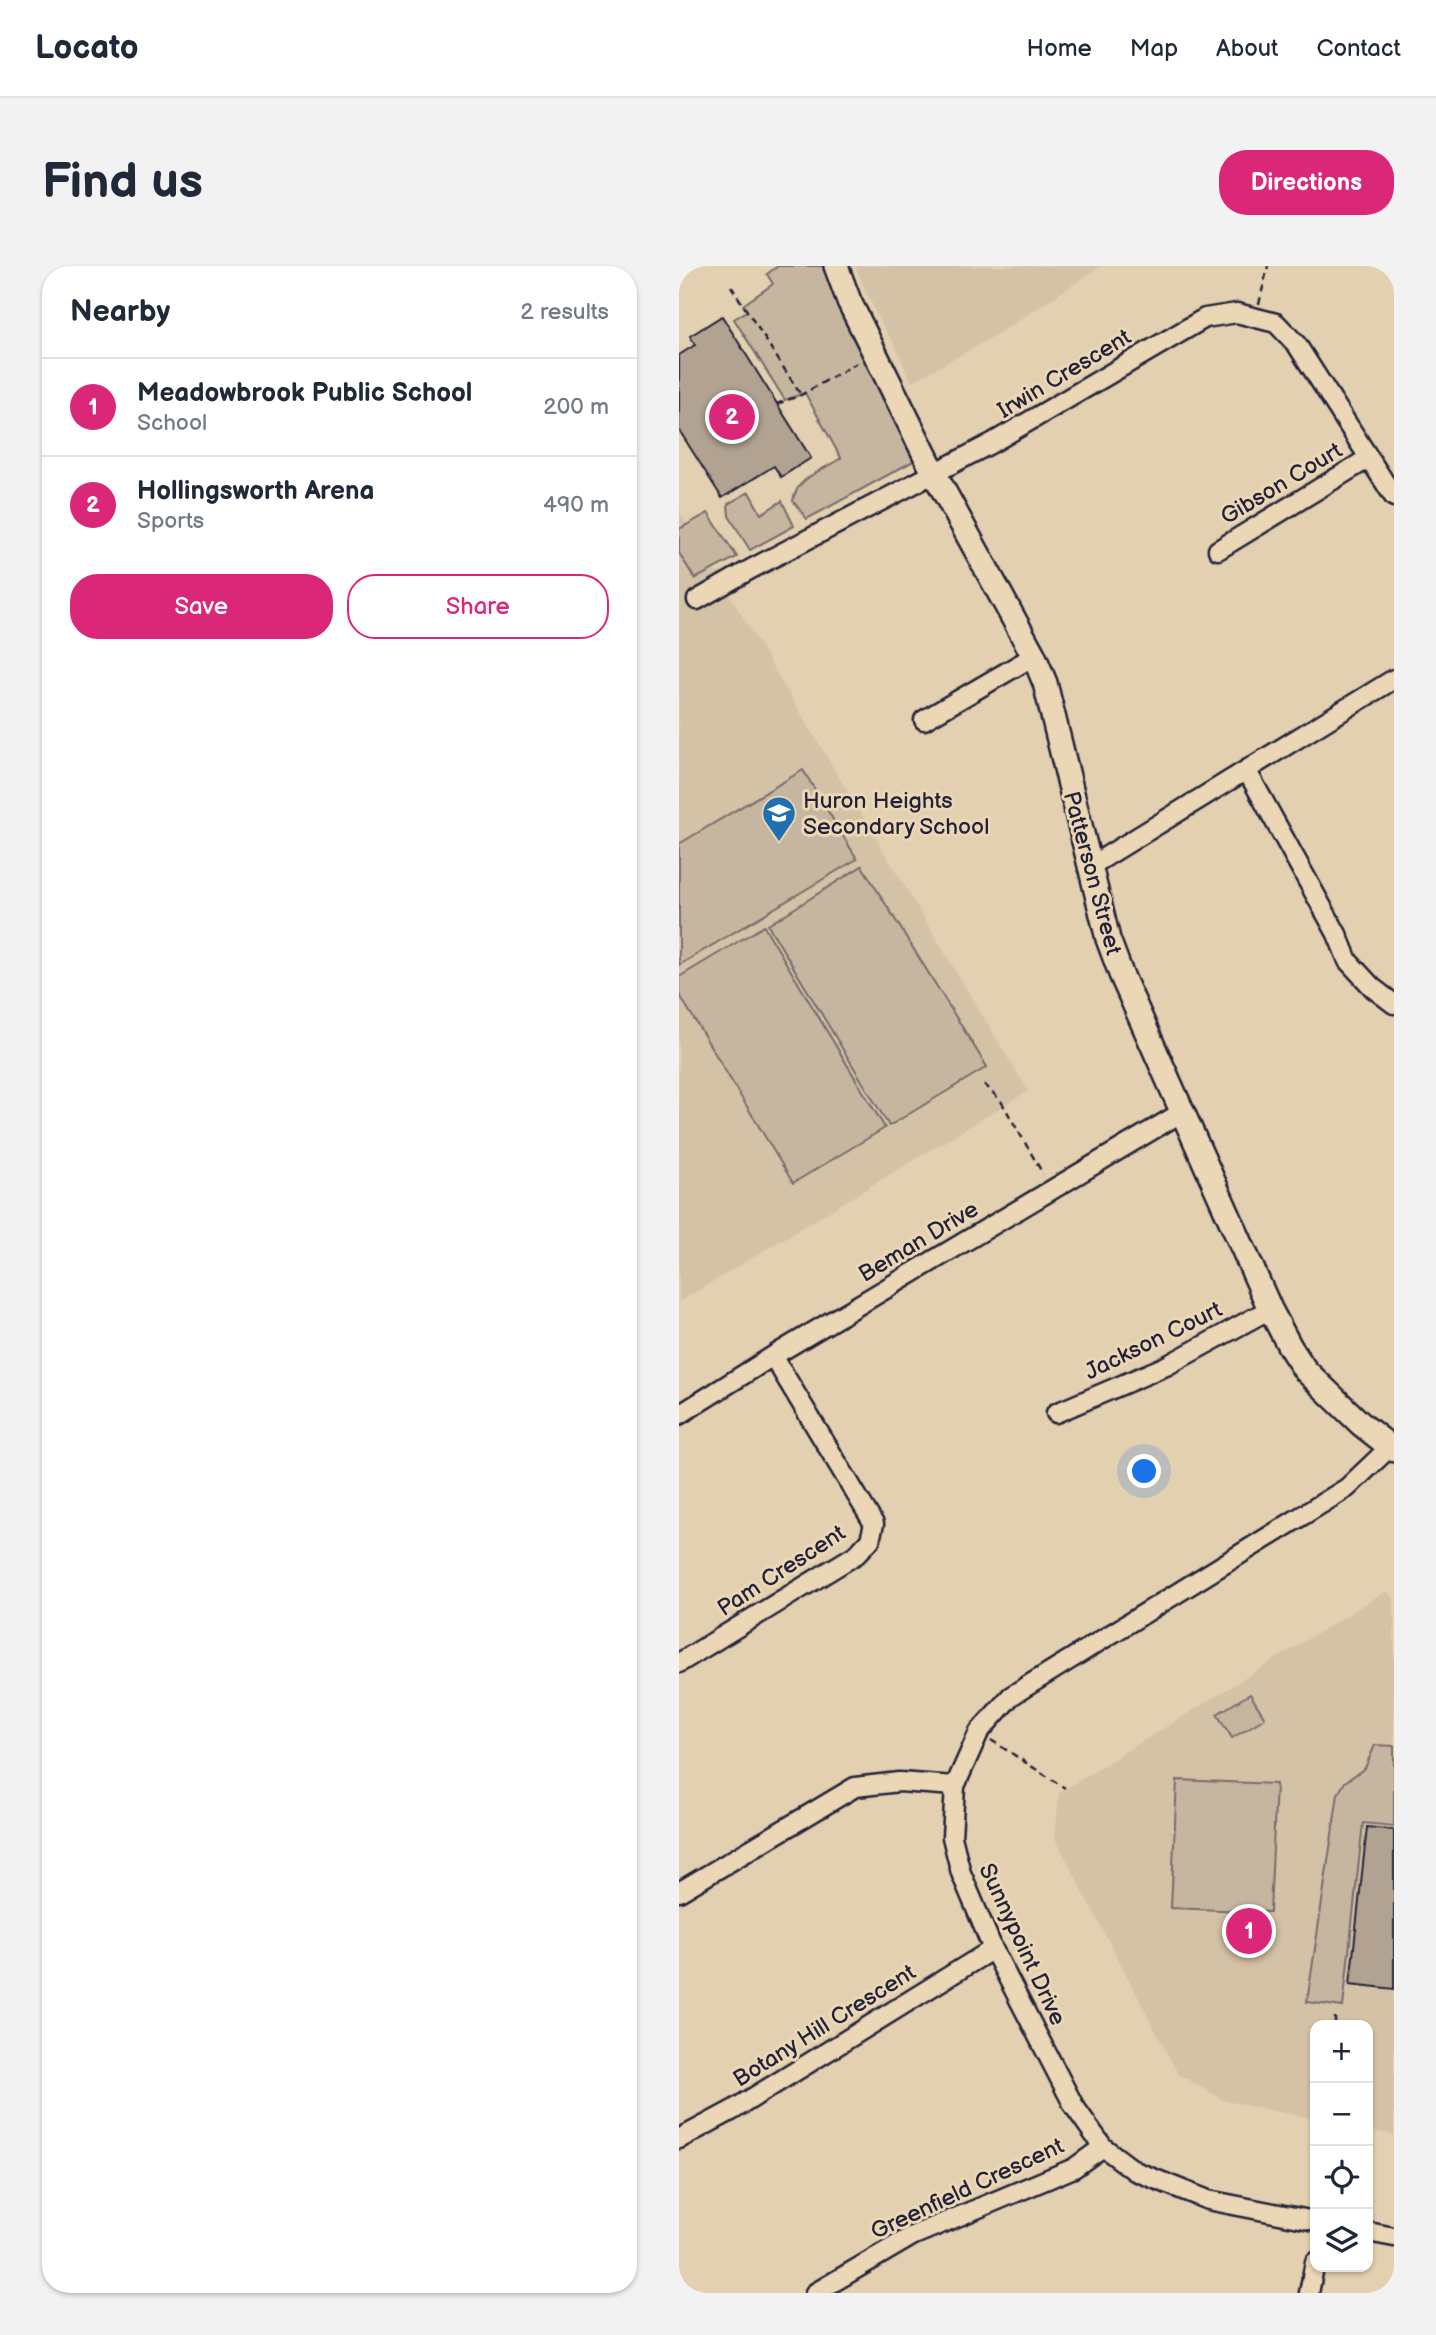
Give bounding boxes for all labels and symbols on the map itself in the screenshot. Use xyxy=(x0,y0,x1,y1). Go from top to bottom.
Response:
street label: Irwin Crescent xyxy=(993,323,1136,425)
pin: 2 xyxy=(709,391,755,443)
street label: Gibson Court xyxy=(1216,437,1347,531)
place label: Huron Heights Secondary School xyxy=(803,787,989,841)
street label: Patterson Street xyxy=(1057,788,1127,958)
school or university icon: Huron Heights Secondary School xyxy=(760,794,798,843)
street label: Beman Drive xyxy=(854,1195,983,1289)
street label: Jackson Court xyxy=(1080,1296,1227,1386)
your location xyxy=(1127,1454,1161,1488)
street label: Pam Crescent xyxy=(712,1519,851,1623)
street label: Sunnypoint Drive xyxy=(972,1859,1072,2030)
pin: 1 xyxy=(1226,1905,1272,1957)
street label: Botany Hill Crescent xyxy=(728,1958,921,2093)
street label: Greenfield Crescent xyxy=(866,2132,1068,2246)

